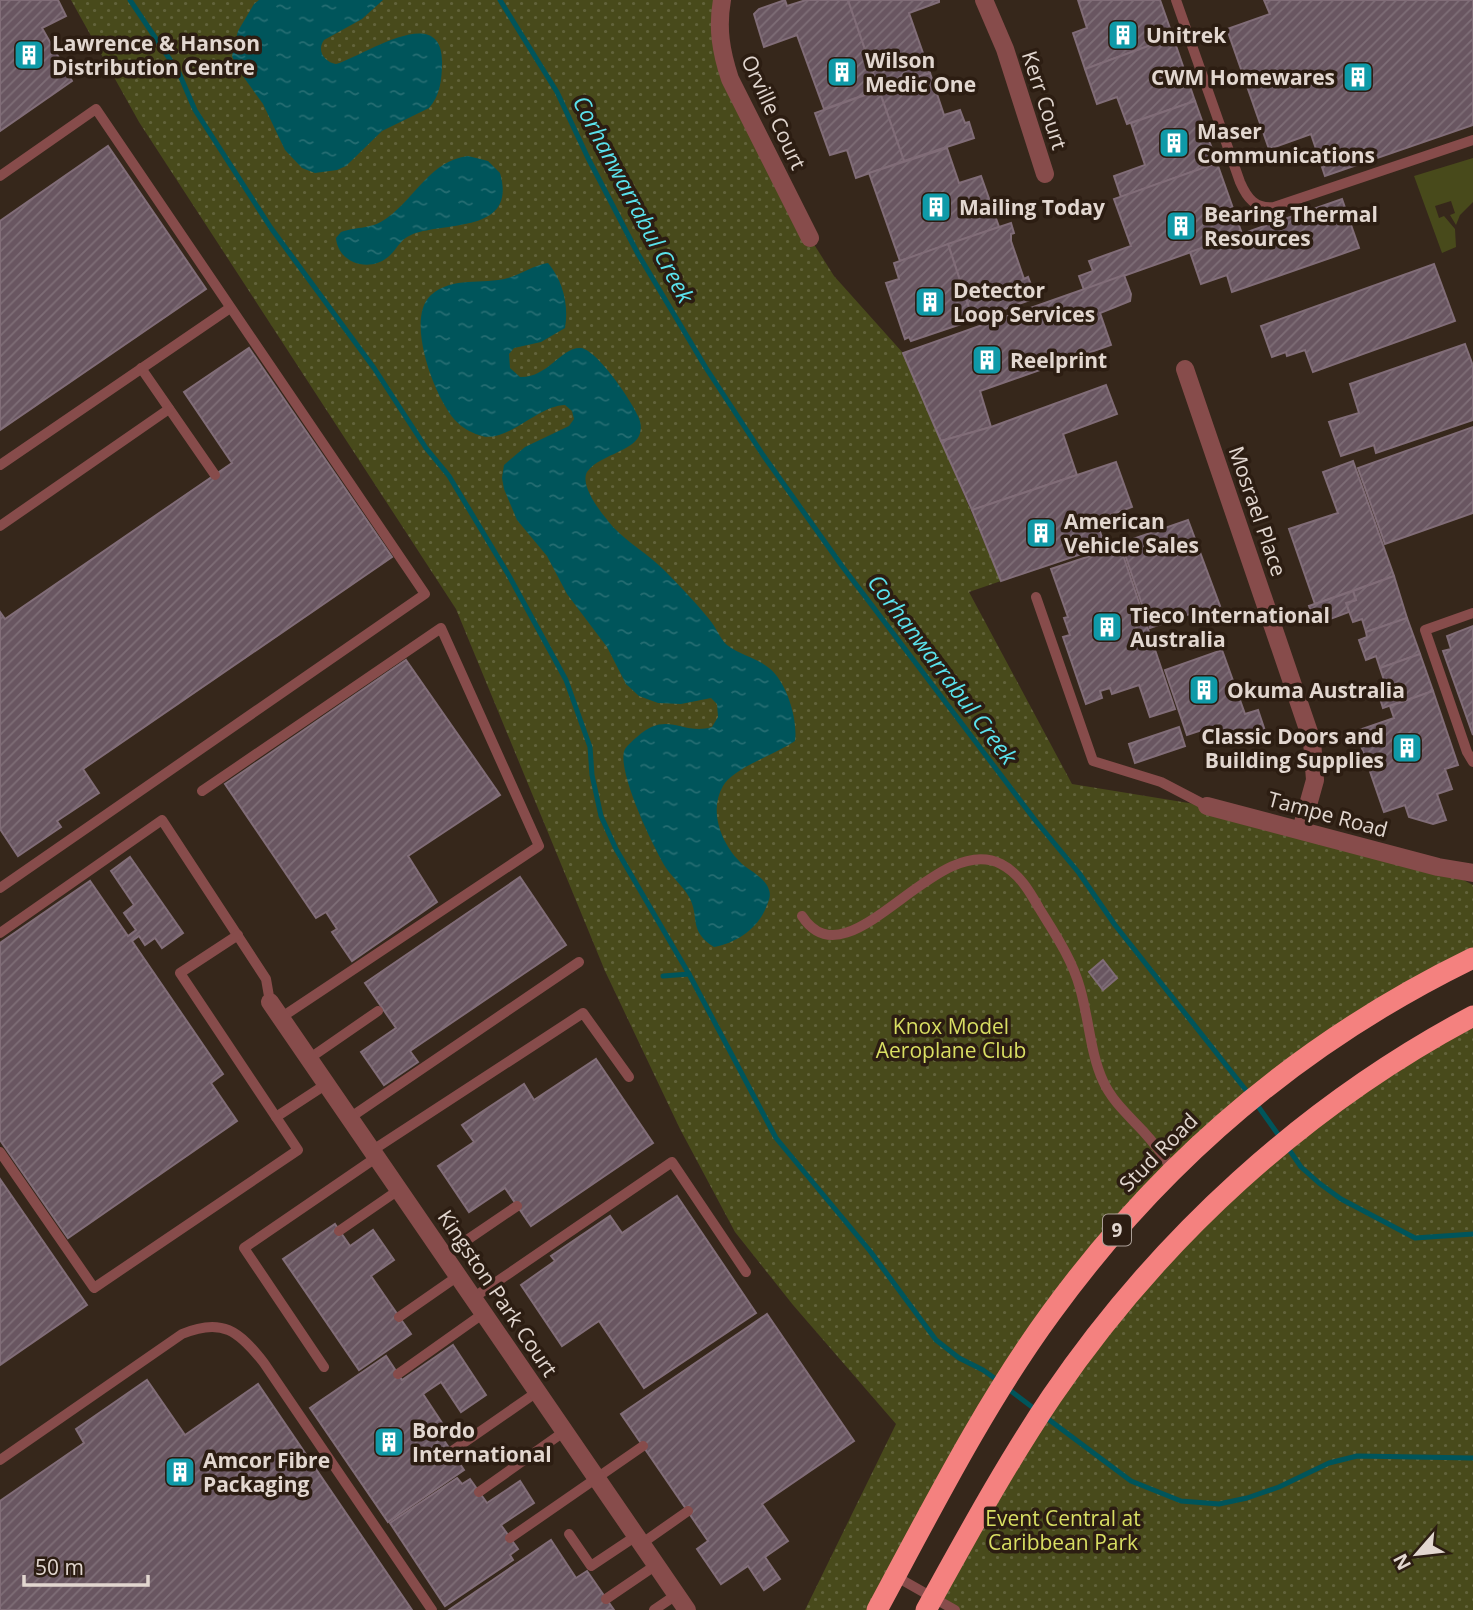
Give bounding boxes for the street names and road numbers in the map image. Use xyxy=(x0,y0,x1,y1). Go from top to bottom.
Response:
street label: Kerr Court xyxy=(1016,47,1074,153)
street label: Orville Court xyxy=(735,50,813,174)
street label: Mosrael Place xyxy=(1223,442,1293,580)
street label: Tampe Road xyxy=(1265,785,1391,843)
street label: Stud Road xyxy=(1113,1107,1203,1197)
street label: Kingston Park Court xyxy=(432,1204,564,1382)
road number: 9 xyxy=(1103,1214,1131,1246)

